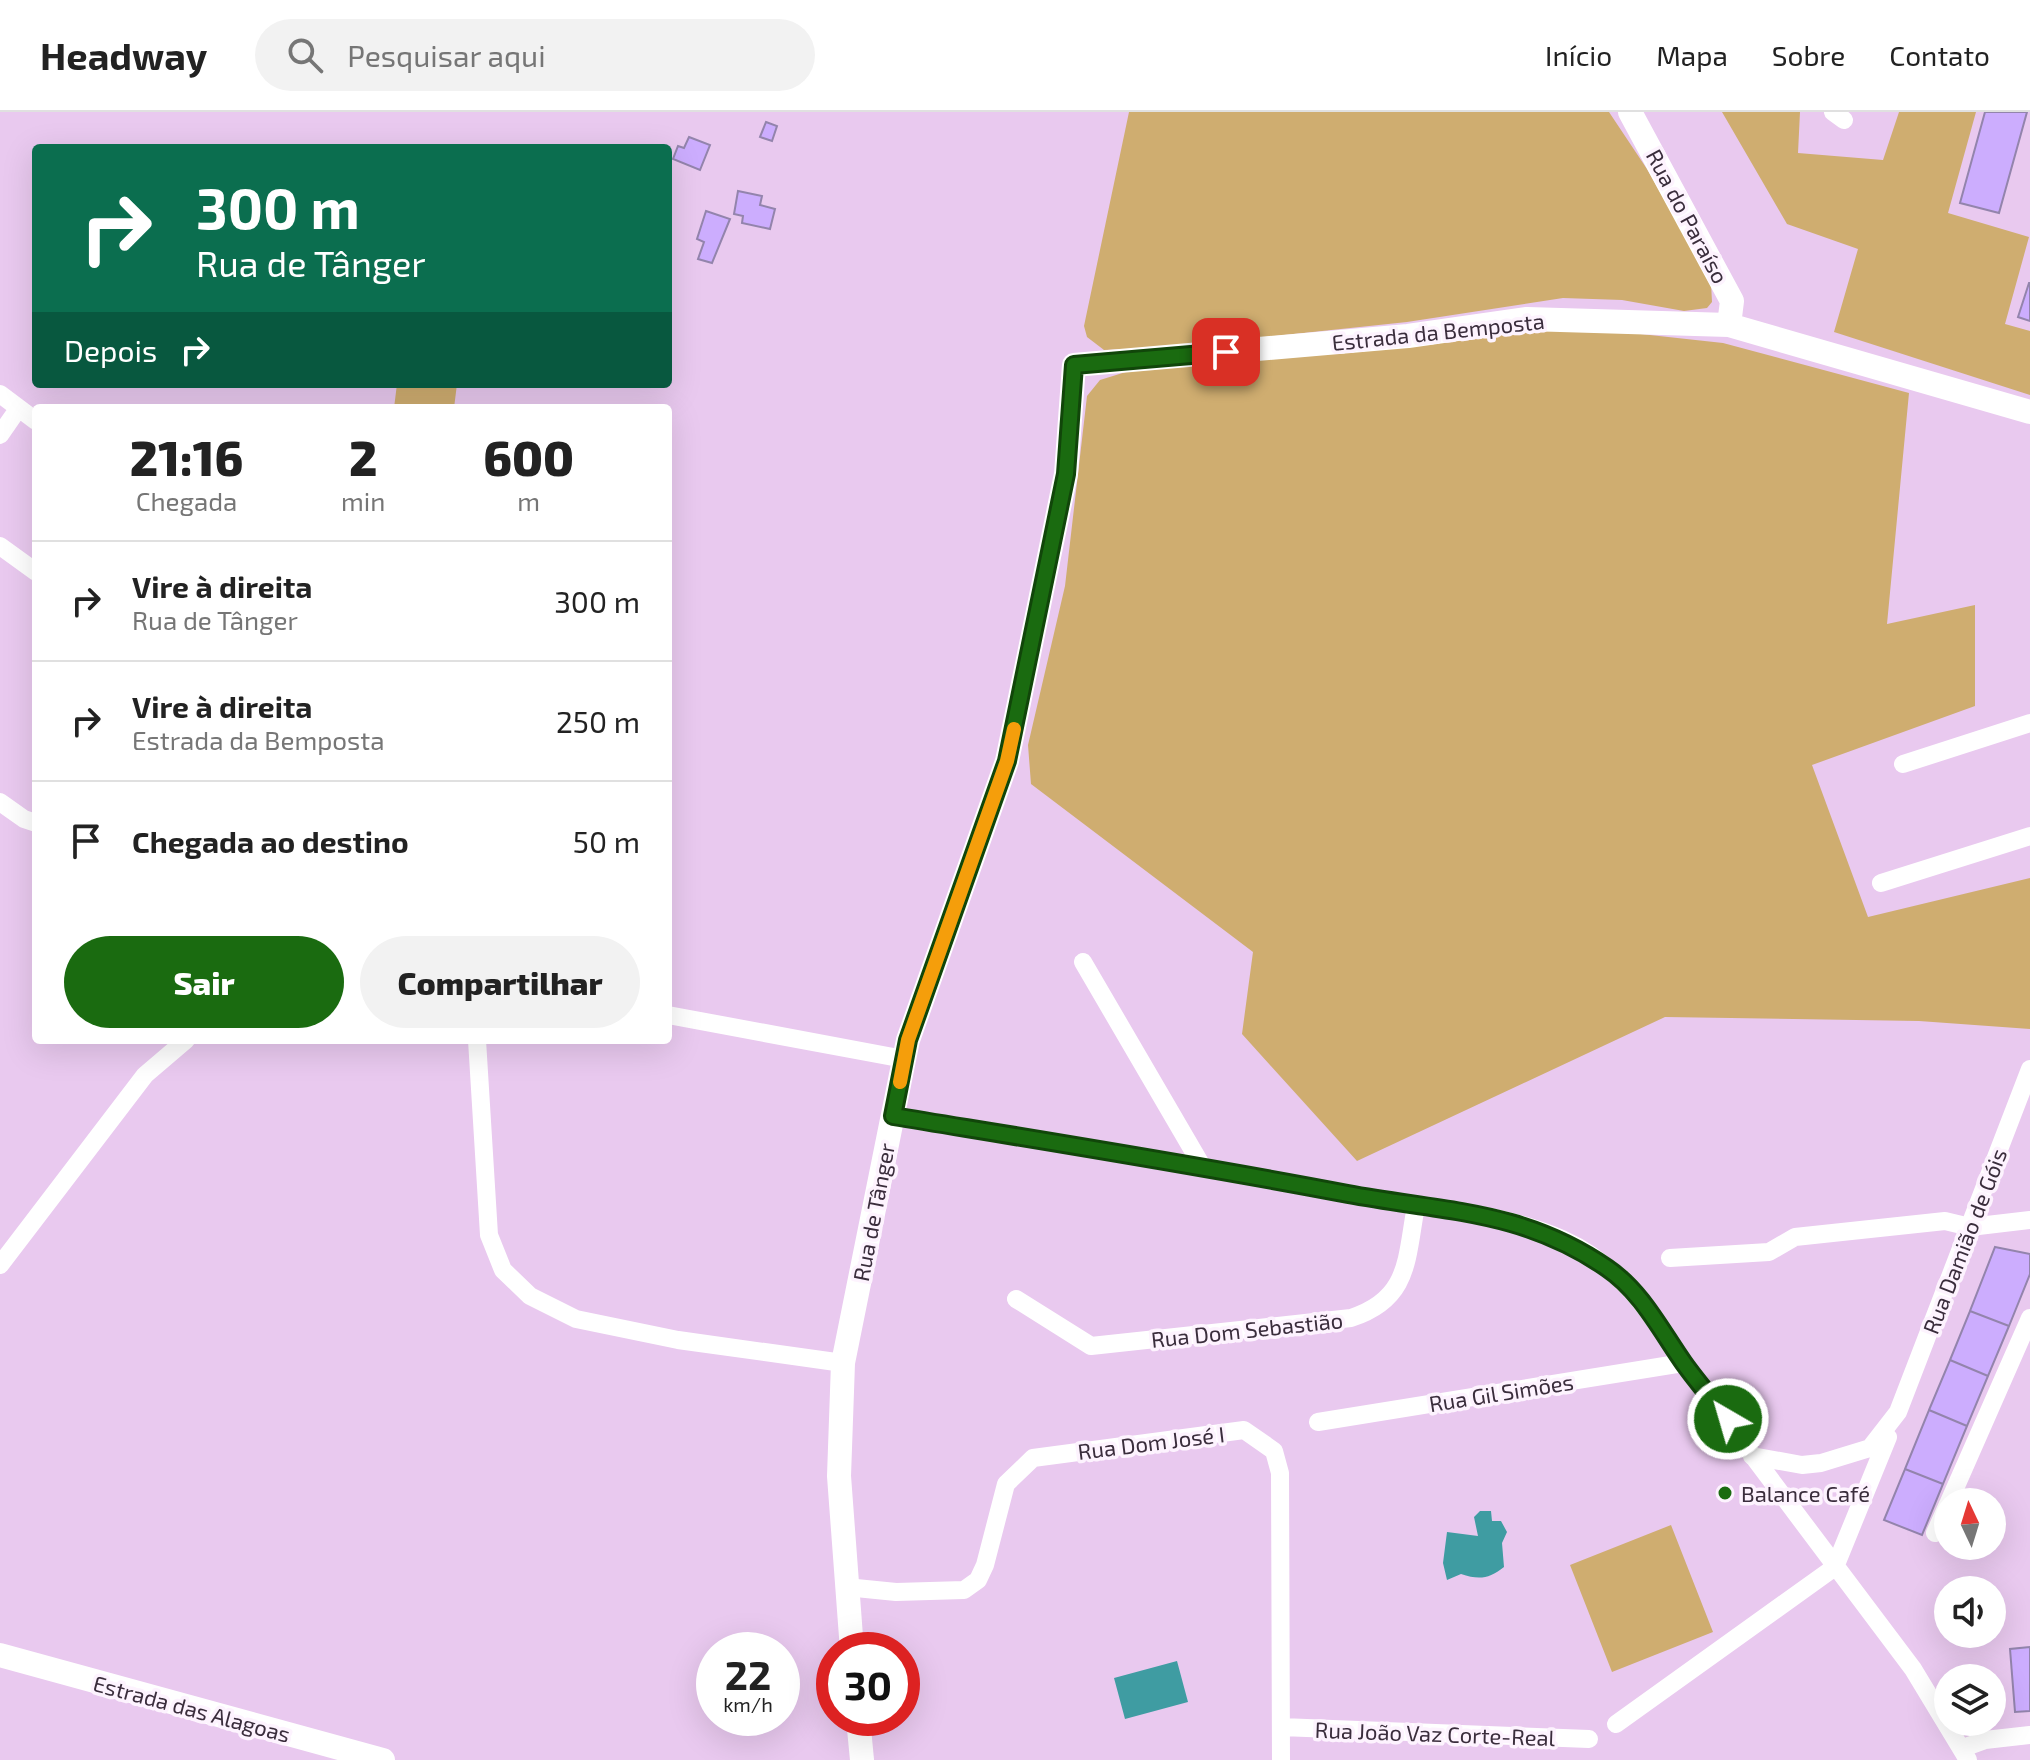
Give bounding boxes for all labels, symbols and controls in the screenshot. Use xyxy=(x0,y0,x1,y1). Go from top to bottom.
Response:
search box xyxy=(255,19,815,91)
text: Headway xyxy=(40,32,207,78)
icon: search xyxy=(283,33,327,77)
text: Pesquisar aqui xyxy=(347,37,546,73)
text: Início xyxy=(1545,38,1612,72)
text: Mapa xyxy=(1656,38,1728,72)
text: Sobre xyxy=(1772,38,1845,72)
text: Contato xyxy=(1889,38,1990,72)
street label: Rua do Paraíso xyxy=(1642,144,1734,288)
text: 300 m xyxy=(196,173,360,240)
icon: right xyxy=(64,176,168,280)
text: Rua de Tânger xyxy=(196,241,426,284)
street label: Estrada da Bemposta xyxy=(1330,307,1546,355)
pin xyxy=(1192,318,1260,386)
icon: right xyxy=(173,328,217,372)
icon: arrive xyxy=(1204,330,1248,374)
text: Depois xyxy=(64,332,157,368)
text: 21:16 xyxy=(130,428,243,486)
text: 2 xyxy=(349,428,377,486)
text: 600 xyxy=(483,428,574,486)
text: Chegada xyxy=(136,485,237,516)
text: min xyxy=(341,485,385,516)
text: m xyxy=(517,485,540,516)
text: Vire à direita xyxy=(132,568,312,604)
icon: right xyxy=(64,579,108,623)
text: 300 m xyxy=(554,583,640,619)
text: Rua de Tânger xyxy=(132,604,298,635)
text: Vire à direita xyxy=(132,688,312,724)
icon: right xyxy=(64,699,108,743)
text: 250 m xyxy=(556,703,640,739)
text: Estrada da Bemposta xyxy=(132,724,384,755)
icon: arrive xyxy=(64,819,108,863)
text: Chegada ao destino xyxy=(132,823,409,859)
text: 50 m xyxy=(573,823,640,859)
button: Sair xyxy=(64,936,344,1028)
button: Compartilhar xyxy=(360,936,640,1028)
street label: Rua de Tânger xyxy=(847,1140,899,1283)
street label: Rua Damião de Góis xyxy=(1917,1145,2011,1337)
street label: Rua Dom Sebastião xyxy=(1150,1306,1344,1352)
street label: Rua Gil Simões xyxy=(1427,1368,1575,1416)
position arrow xyxy=(1686,1377,1770,1461)
street label: Rua Dom José I xyxy=(1076,1420,1226,1464)
place label: Balance Café xyxy=(1741,1480,1870,1506)
marker: Balance Café xyxy=(1716,1484,1734,1502)
north arrow xyxy=(1934,1488,2006,1560)
map controls xyxy=(1934,1488,2006,1736)
button: sound xyxy=(1934,1576,2006,1648)
speed limit sign: 30 xyxy=(816,1632,920,1736)
text: 22 xyxy=(725,1650,771,1698)
button: layers xyxy=(1934,1664,2006,1736)
street label: Estrada das Alagoas xyxy=(91,1669,293,1747)
text: km/h xyxy=(723,1692,773,1716)
street label: Rua João Vaz Corte-Real xyxy=(1314,1716,1556,1750)

